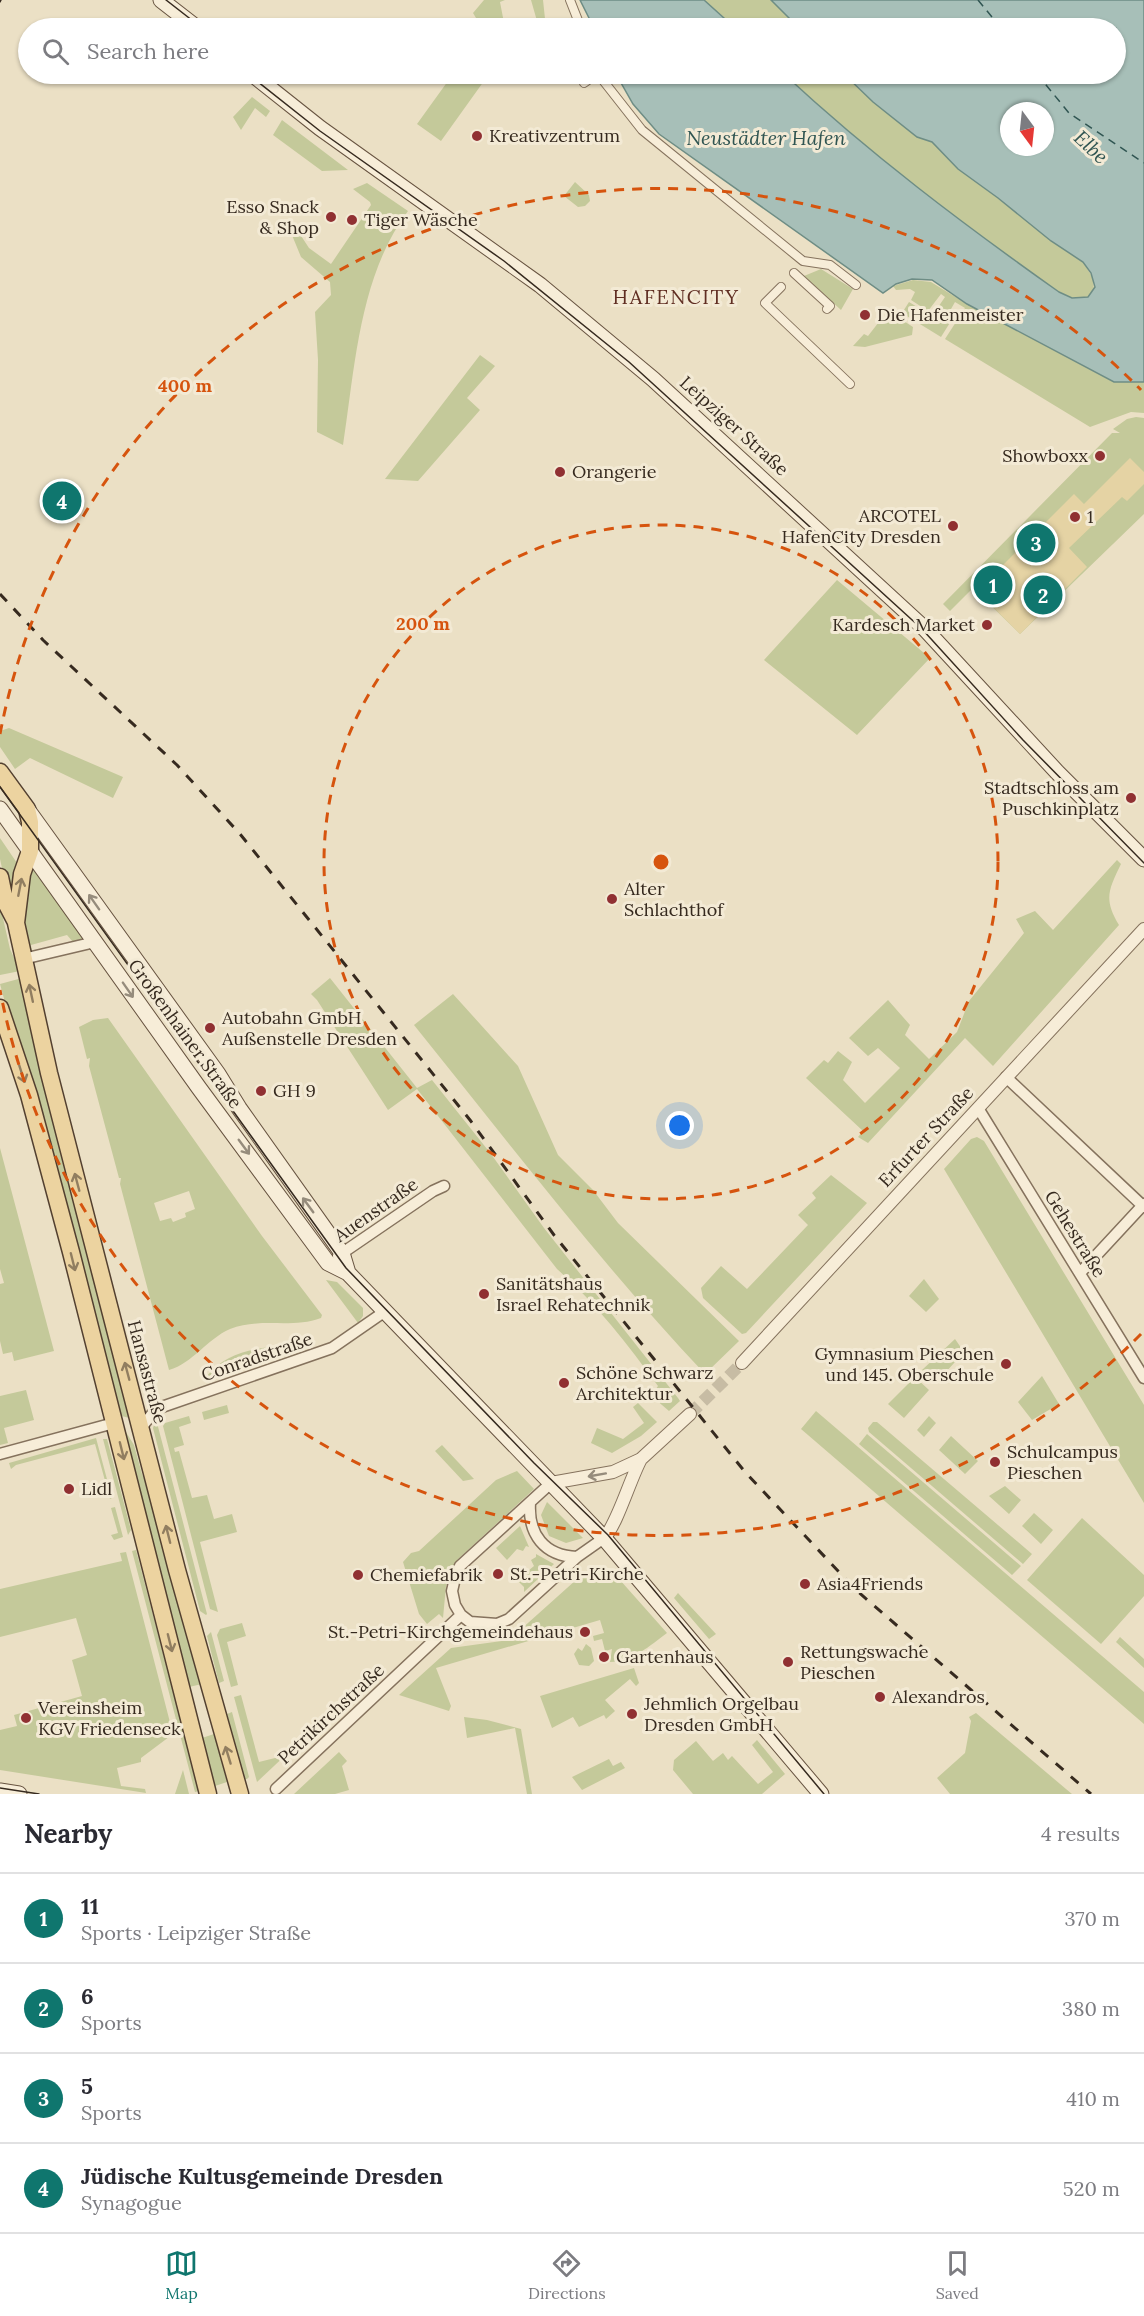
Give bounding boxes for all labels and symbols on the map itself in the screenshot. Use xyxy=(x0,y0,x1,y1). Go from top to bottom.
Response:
north arrow xyxy=(1000,102,1054,156)
place label: Kreativzentrum xyxy=(489,124,620,147)
water label: Neustädter Hafen xyxy=(686,125,846,150)
water label: Elbe xyxy=(1069,125,1114,169)
marker: Kreativzentrum xyxy=(470,129,484,143)
place label: Esso Snack & Shop xyxy=(226,195,319,239)
place label: Tiger Wäsche xyxy=(364,208,478,231)
marker: Esso Snack & Shop xyxy=(324,210,338,224)
marker: Tiger Wäsche xyxy=(345,213,359,227)
district label: HAFENCITY xyxy=(613,284,739,309)
place label: Die Hafenmeister xyxy=(877,303,1024,326)
marker: Die Hafenmeister xyxy=(858,308,872,322)
street label: Leipziger Straße xyxy=(675,371,794,481)
text: 400 m xyxy=(158,374,212,397)
place label: Showboxx xyxy=(1002,444,1088,467)
marker: Showboxx xyxy=(1093,449,1107,463)
place label: Orangerie xyxy=(572,460,657,483)
marker: Orangerie xyxy=(553,465,567,479)
pin: 4 xyxy=(42,478,82,524)
place label: ARCOTEL HafenCity Dresden xyxy=(782,504,942,548)
place label: 1 xyxy=(1087,505,1094,528)
marker: 1 xyxy=(1068,510,1082,524)
marker: ARCOTEL HafenCity Dresden xyxy=(946,519,960,533)
pin: 3 xyxy=(1016,520,1056,566)
pin: 1 xyxy=(974,562,1012,608)
pin: 2 xyxy=(1024,572,1062,618)
text: 200 m xyxy=(396,612,450,635)
place label: Kardesch Market xyxy=(832,613,975,636)
marker: Kardesch Market xyxy=(980,618,994,632)
place label: Stadtschloss am Puschkinplatz xyxy=(984,776,1119,820)
marker: Stadtschloss am Puschkinplatz xyxy=(1124,791,1138,805)
centre of rings xyxy=(651,852,671,872)
one-way arrow xyxy=(15,877,26,897)
place label: Alter Schlachthof xyxy=(623,877,725,921)
marker: Alter Schlachthof xyxy=(605,892,619,906)
one-way arrow xyxy=(88,894,100,911)
street label: Großenhainer Straße xyxy=(123,954,248,1113)
one-way arrow xyxy=(122,982,134,998)
one-way arrow xyxy=(25,984,36,1003)
place label: Autobahn GmbH Außenstelle Dresden xyxy=(221,1006,397,1050)
marker: Autobahn GmbH Außenstelle Dresden xyxy=(203,1021,217,1035)
one-way arrow xyxy=(18,1064,29,1083)
place label: GH 9 xyxy=(273,1079,316,1102)
street label: Erfurter Straße xyxy=(873,1081,978,1192)
marker: GH 9 xyxy=(254,1084,268,1098)
your location xyxy=(665,1111,694,1140)
one-way arrow xyxy=(238,1139,250,1155)
street label: Auenstraße xyxy=(329,1172,422,1247)
one-way arrow xyxy=(71,1173,83,1192)
street label: Gehestraße xyxy=(1040,1186,1111,1282)
one-way arrow xyxy=(302,1198,314,1214)
one-way arrow xyxy=(68,1253,80,1272)
place label: Sanitätshaus Israel Rehatechnik xyxy=(496,1272,650,1316)
marker: Sanitätshaus Israel Rehatechnik xyxy=(477,1287,491,1301)
street label: Hansastraße xyxy=(123,1318,172,1426)
street label: Conradstraße xyxy=(198,1327,316,1386)
place label: Gymnasium Pieschen und 145. Oberschule xyxy=(814,1342,994,1386)
marker: Gymnasium Pieschen und 145. Oberschule xyxy=(999,1357,1013,1371)
place label: Schöne Schwarz Architektur xyxy=(575,1361,714,1405)
one-way arrow xyxy=(120,1362,132,1381)
marker: Schöne Schwarz Architektur xyxy=(557,1376,571,1390)
place label: Schulcampus Pieschen xyxy=(1007,1440,1118,1484)
one-way arrow xyxy=(116,1441,128,1460)
marker: Schulcampus Pieschen xyxy=(988,1455,1002,1469)
one-way arrow xyxy=(588,1470,607,1481)
place label: Lidl xyxy=(81,1477,112,1500)
marker: Lidl xyxy=(62,1482,76,1496)
one-way arrow xyxy=(162,1525,173,1544)
place label: St.-Petri-Kirche xyxy=(510,1562,644,1585)
place label: Chemiefabrik xyxy=(370,1563,483,1586)
marker: St.-Petri-Kirche xyxy=(491,1567,505,1581)
marker: Chemiefabrik xyxy=(351,1568,365,1582)
place label: Asia4Friends xyxy=(816,1572,923,1595)
marker: Asia4Friends xyxy=(798,1577,812,1591)
place label: St.-Petri-Kirchgemeindehaus xyxy=(328,1620,573,1643)
marker: St.-Petri-Kirchgemeindehaus xyxy=(578,1625,592,1639)
one-way arrow xyxy=(165,1633,177,1652)
place label: Rettungswache Pieschen xyxy=(800,1640,929,1684)
place label: Gartenhaus xyxy=(616,1645,714,1668)
marker: Gartenhaus xyxy=(597,1650,611,1664)
marker: Rettungswache Pieschen xyxy=(781,1655,795,1669)
street label: Petrikirchstraße xyxy=(273,1658,389,1769)
place label: Alexandros xyxy=(891,1685,985,1708)
marker: Alexandros xyxy=(873,1690,887,1704)
place label: Jehmlich Orgelbau Dresden GmbH xyxy=(643,1692,799,1736)
place label: Vereinsheim KGV Friedenseck xyxy=(37,1696,181,1740)
marker: Jehmlich Orgelbau Dresden GmbH xyxy=(625,1707,639,1721)
marker: Vereinsheim KGV Friedenseck xyxy=(19,1711,33,1725)
one-way arrow xyxy=(222,1746,233,1765)

